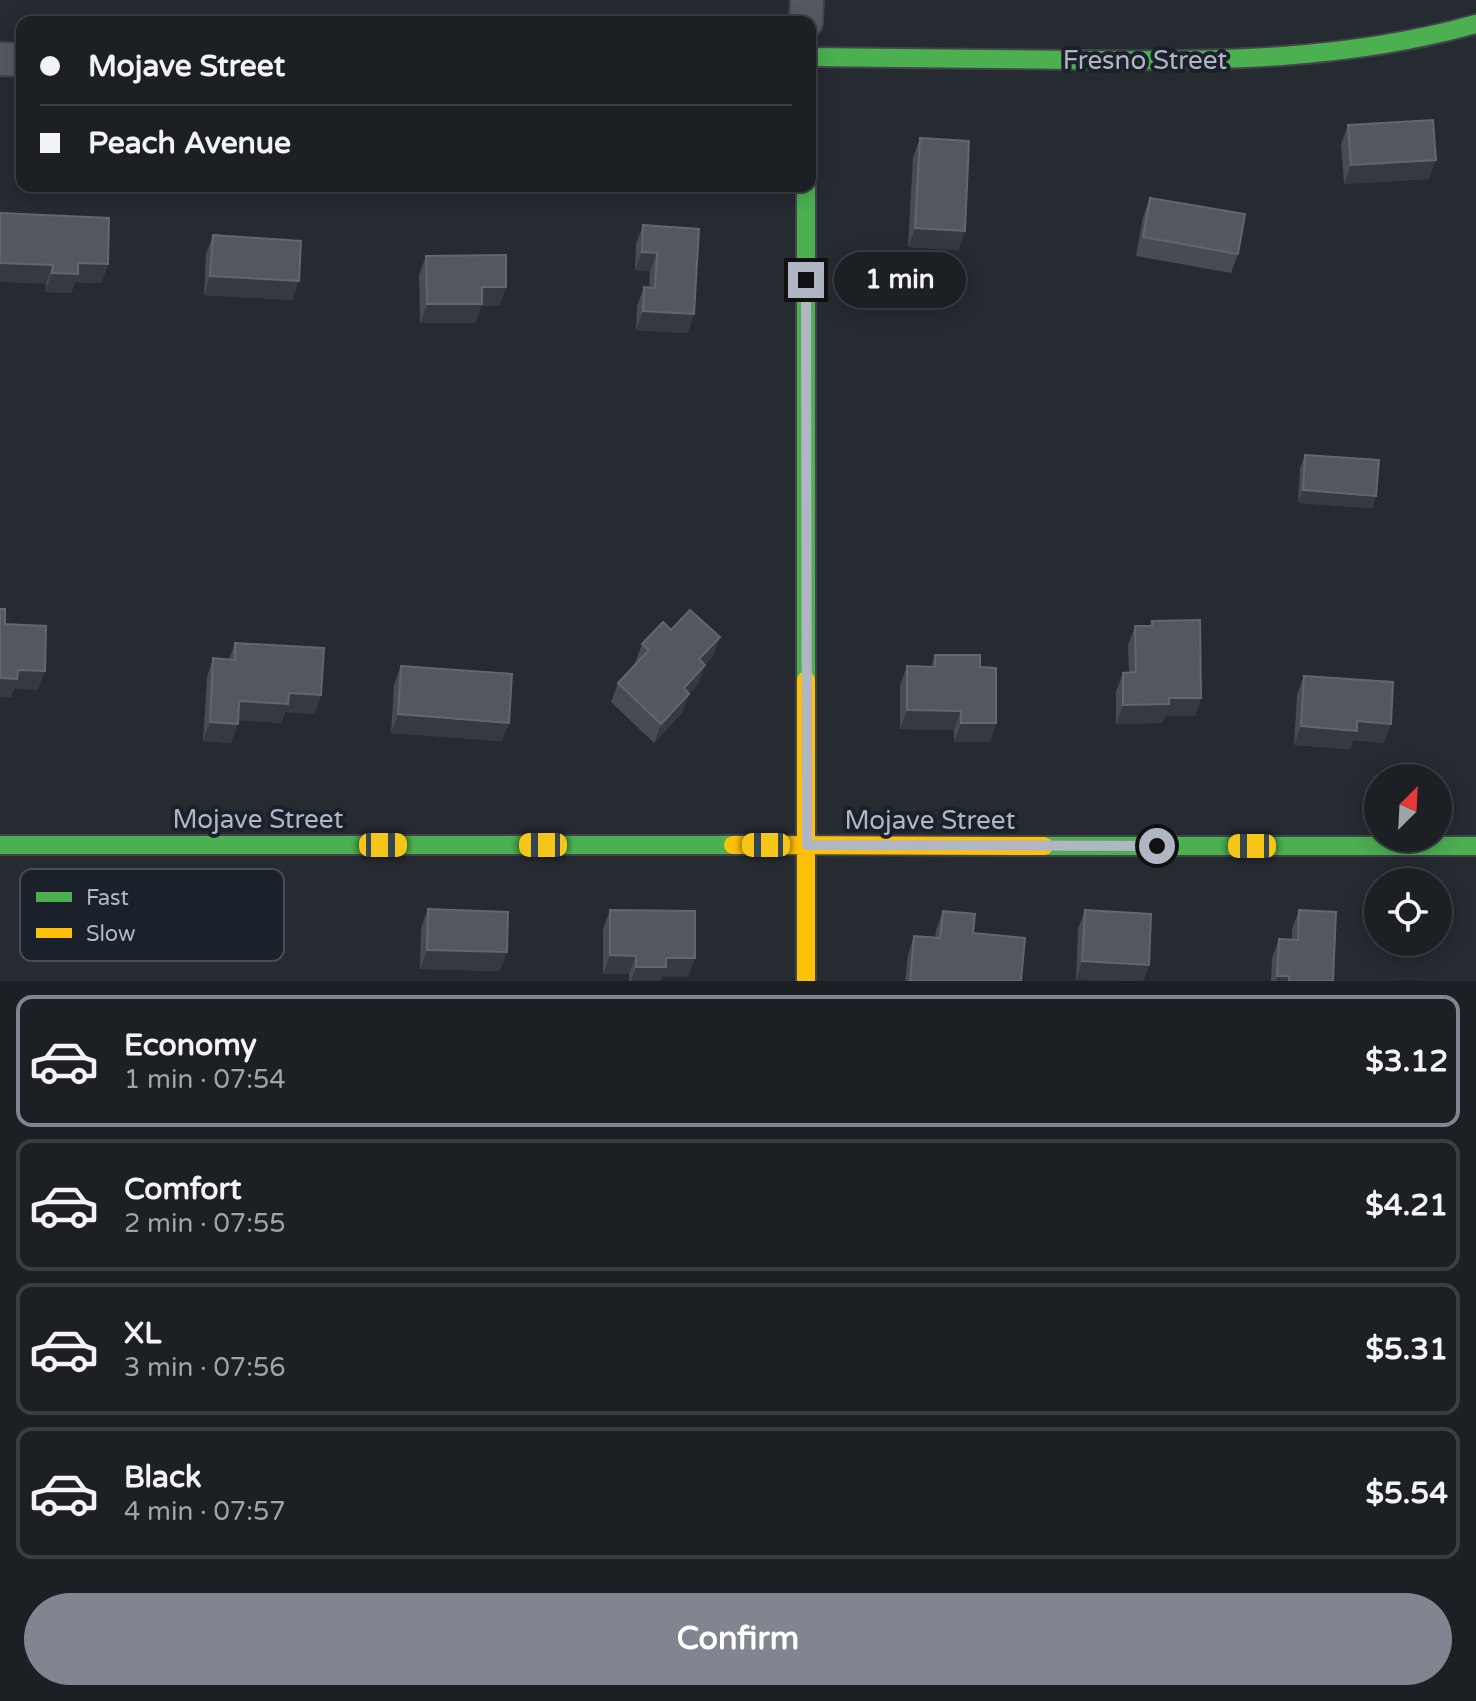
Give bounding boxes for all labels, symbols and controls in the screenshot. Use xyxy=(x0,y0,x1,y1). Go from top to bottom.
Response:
street label: Fresno Street xyxy=(1063,45,1227,76)
text: Mojave Street xyxy=(88,48,285,85)
text: Peach Avenue xyxy=(88,125,291,162)
callout: 1 min xyxy=(834,252,966,308)
route end xyxy=(788,262,824,298)
text: 1 min xyxy=(865,264,935,295)
north arrow xyxy=(1364,764,1452,852)
map controls xyxy=(1364,764,1452,956)
street label: Mojave Street xyxy=(173,804,344,835)
street label: Mojave Street xyxy=(845,805,1016,836)
route start xyxy=(1139,828,1175,864)
car xyxy=(359,833,407,857)
car xyxy=(519,833,567,857)
car xyxy=(742,833,790,857)
car xyxy=(1228,834,1276,858)
button: locate xyxy=(1364,868,1452,956)
legend xyxy=(20,869,284,961)
text: Fast xyxy=(86,885,129,911)
text: Slow xyxy=(86,921,136,947)
icon: car xyxy=(28,1025,100,1097)
text: Economy xyxy=(124,1027,257,1064)
text: $3.12 xyxy=(1365,1043,1448,1080)
text: 1 min · 07:54 xyxy=(124,1064,286,1095)
icon: car xyxy=(28,1169,100,1241)
text: Comfort xyxy=(124,1171,242,1208)
text: $4.21 xyxy=(1365,1187,1448,1224)
text: 2 min · 07:55 xyxy=(124,1208,286,1239)
icon: car xyxy=(28,1313,100,1385)
text: XL xyxy=(124,1315,161,1352)
text: $5.31 xyxy=(1366,1331,1448,1368)
text: 3 min · 07:56 xyxy=(124,1352,286,1383)
icon: car xyxy=(28,1457,100,1529)
text: Black xyxy=(124,1459,201,1496)
text: $5.54 xyxy=(1366,1475,1448,1512)
text: 4 min · 07:57 xyxy=(124,1496,286,1527)
button: Confirm xyxy=(24,1593,1452,1685)

